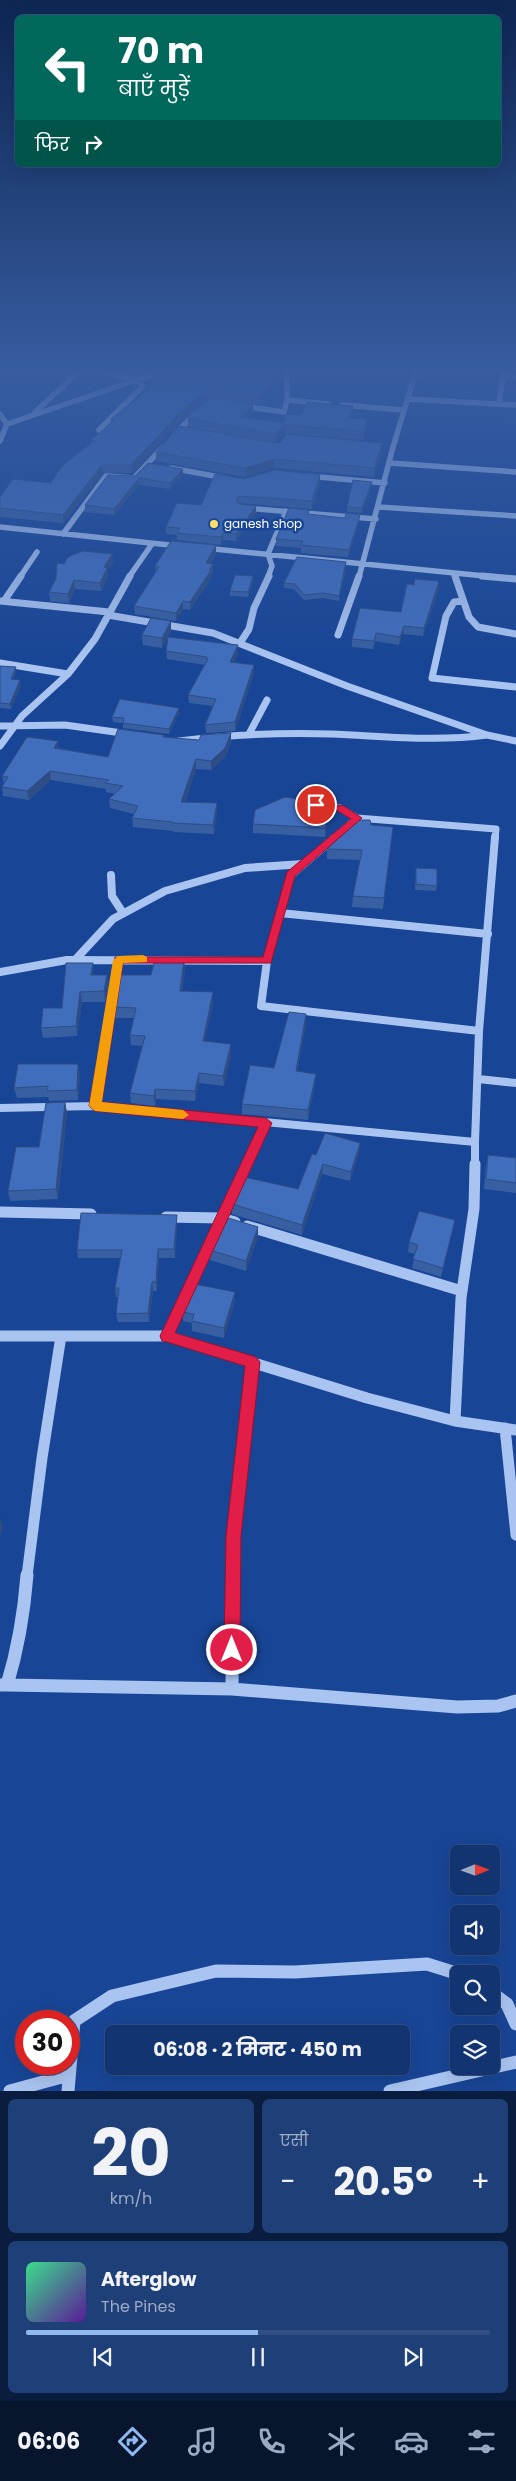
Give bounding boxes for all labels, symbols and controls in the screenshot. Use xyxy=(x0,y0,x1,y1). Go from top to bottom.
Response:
text: 70 m xyxy=(118,26,204,75)
icon: left xyxy=(35,35,100,100)
text: बाएँ मुड़ें xyxy=(118,73,190,104)
icon: right xyxy=(79,130,107,158)
text: फिर xyxy=(35,131,69,158)
place label: ganesh shop xyxy=(224,515,302,532)
marker: ganesh shop xyxy=(208,518,220,530)
pin xyxy=(295,784,337,826)
icon: arrive xyxy=(302,791,330,819)
position arrow xyxy=(205,1623,257,1675)
north arrow xyxy=(450,1845,500,1895)
map controls xyxy=(450,1845,500,2075)
button: sound xyxy=(450,1905,500,1955)
button: search xyxy=(450,1965,500,2015)
speed limit sign: 30 xyxy=(15,2010,80,2075)
button: layers xyxy=(450,2025,500,2075)
text: 06:08 · 2 मिनट · 450 m xyxy=(153,2036,362,2063)
text: 20 xyxy=(91,2108,171,2199)
text: एसी xyxy=(280,2129,308,2152)
text: 20.5° xyxy=(333,2155,433,2208)
text: − xyxy=(280,2162,295,2201)
text: + xyxy=(471,2162,490,2201)
text: km/h xyxy=(110,2187,152,2210)
text: Afterglow xyxy=(101,2266,196,2293)
text: The Pines xyxy=(101,2295,176,2318)
icon: previous xyxy=(89,2343,117,2371)
icon: pause xyxy=(244,2343,272,2371)
icon: next xyxy=(399,2343,427,2371)
icon: directions xyxy=(115,2424,150,2459)
icon: music xyxy=(185,2424,220,2459)
icon: phone xyxy=(254,2424,289,2459)
icon: climate xyxy=(324,2424,359,2459)
icon: car xyxy=(394,2424,429,2459)
icon: filters xyxy=(464,2424,499,2459)
text: 06:06 xyxy=(17,2426,80,2457)

